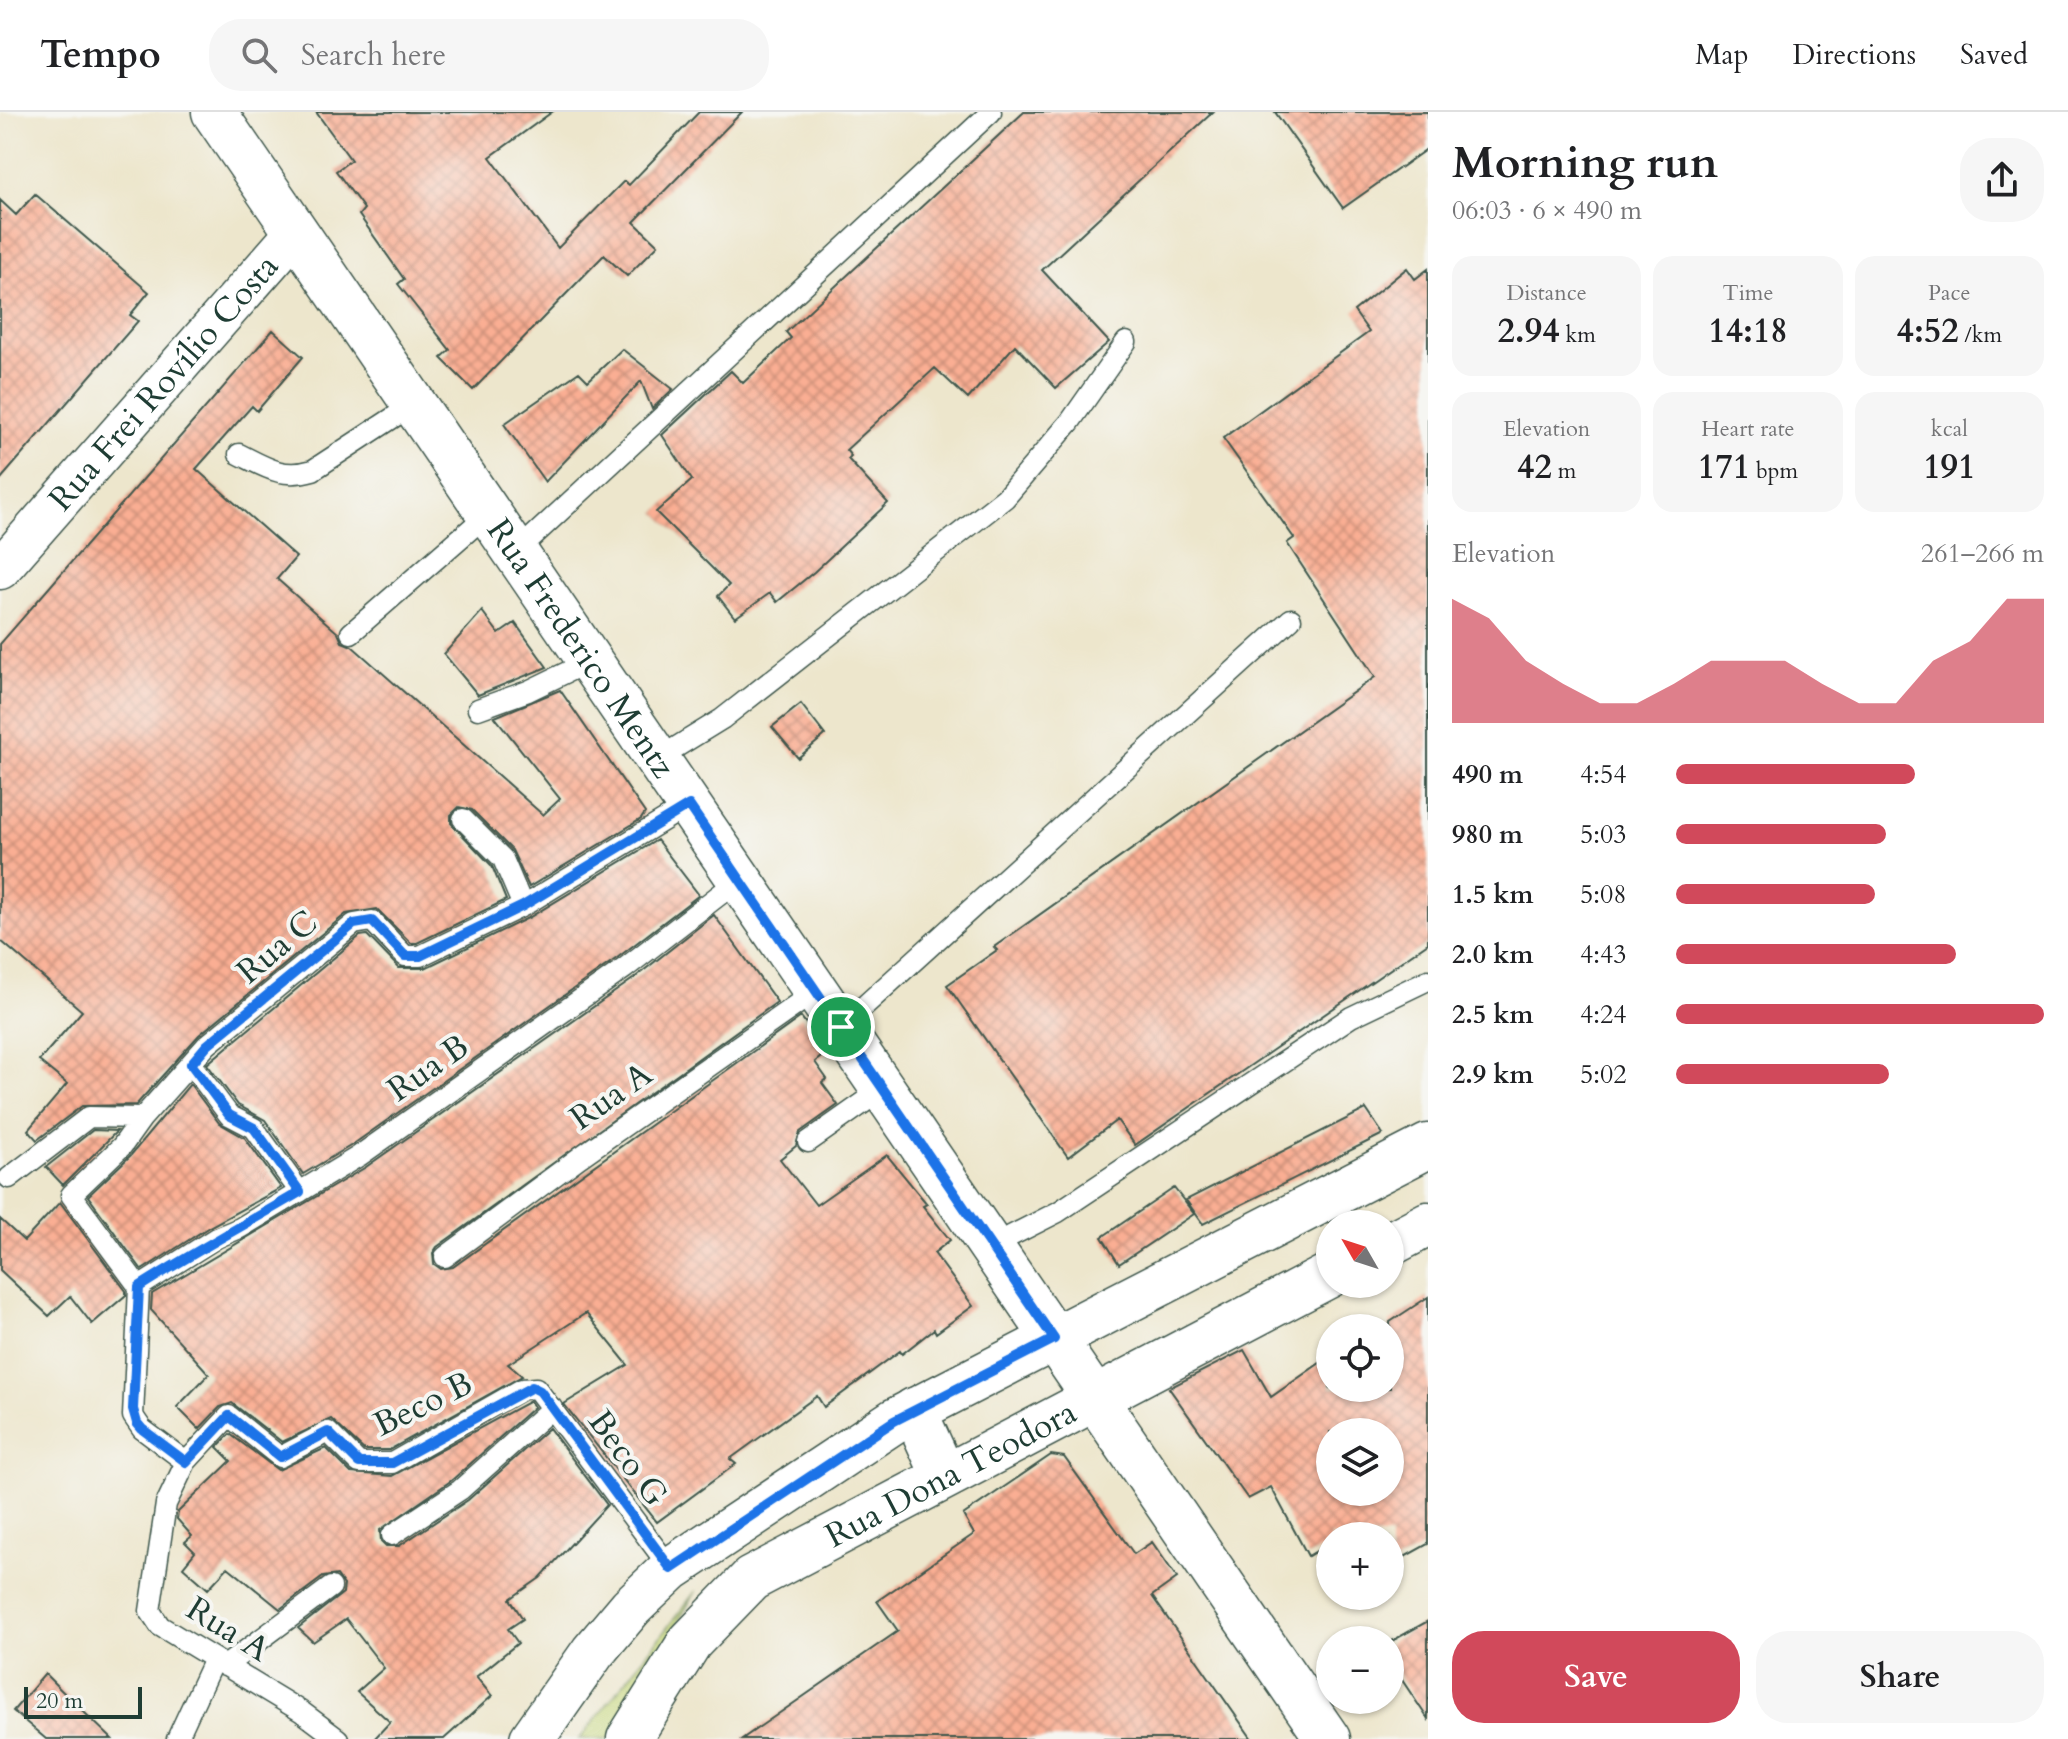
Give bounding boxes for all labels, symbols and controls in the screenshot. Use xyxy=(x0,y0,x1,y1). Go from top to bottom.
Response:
search box xyxy=(209,19,769,91)
text: Tempo xyxy=(40,29,161,81)
icon: search xyxy=(237,33,281,77)
text: Search here xyxy=(301,35,446,76)
text: Map xyxy=(1695,36,1749,74)
text: Directions xyxy=(1793,36,1916,74)
text: Saved xyxy=(1960,36,2028,74)
text: Morning run xyxy=(1452,133,1718,193)
button: share xyxy=(1960,138,2044,222)
text: 06:03 · 6 × 490 m xyxy=(1452,193,1642,228)
street label: Rua Frei Rovílio Costa xyxy=(38,244,289,521)
text: Distance xyxy=(1506,278,1587,308)
text: Time xyxy=(1723,278,1773,308)
text: Pace xyxy=(1928,278,1971,308)
text: 2.94 xyxy=(1497,308,1560,354)
text: 14:18 xyxy=(1708,308,1788,354)
text: 4:52 xyxy=(1897,308,1959,354)
text: km xyxy=(1560,320,1596,350)
text: /km xyxy=(1959,320,2002,350)
text: Elevation xyxy=(1503,414,1590,444)
text: Heart rate xyxy=(1701,414,1795,444)
text: kcal xyxy=(1931,414,1968,444)
text: 42 xyxy=(1517,444,1552,490)
text: 171 xyxy=(1698,444,1750,490)
text: 191 xyxy=(1923,444,1975,490)
text: m xyxy=(1552,456,1576,486)
text: bpm xyxy=(1750,456,1798,486)
street label: Rua Frederico Mentz xyxy=(476,510,686,787)
text: Elevation xyxy=(1452,536,1555,571)
text: 261–266 m xyxy=(1921,536,2044,571)
text: 490 m xyxy=(1452,757,1523,792)
text: 4:54 xyxy=(1580,757,1627,792)
text: 980 m xyxy=(1452,817,1523,852)
text: 5:03 xyxy=(1580,817,1627,852)
text: 1.5 km xyxy=(1452,877,1533,912)
text: 5:08 xyxy=(1580,877,1627,912)
street label: Rua C xyxy=(227,900,327,994)
text: 2.0 km xyxy=(1452,937,1533,972)
text: 4:43 xyxy=(1580,937,1627,972)
pin xyxy=(807,993,875,1061)
text: 2.5 km xyxy=(1452,997,1533,1032)
text: 4:24 xyxy=(1580,997,1627,1032)
icon: arrive xyxy=(819,1005,863,1049)
street label: Rua B xyxy=(378,1024,478,1112)
street label: Rua A xyxy=(561,1051,662,1141)
text: 2.9 km xyxy=(1452,1057,1533,1092)
text: 5:02 xyxy=(1580,1057,1627,1092)
north arrow xyxy=(1316,1210,1404,1298)
map controls xyxy=(1316,1210,1404,1714)
button: locate xyxy=(1316,1314,1404,1402)
street label: Beco B xyxy=(366,1360,480,1448)
street label: Rua Dona Teodora xyxy=(817,1389,1085,1559)
street label: Beco G xyxy=(578,1401,679,1515)
button: layers xyxy=(1316,1418,1404,1506)
button: + xyxy=(1316,1522,1404,1610)
street label: Rua A xyxy=(178,1586,279,1673)
button: − xyxy=(1316,1626,1404,1714)
button: Save xyxy=(1452,1631,1740,1723)
button: Share xyxy=(1756,1631,2044,1723)
scale bar xyxy=(24,1683,142,1719)
text: 20 m xyxy=(36,1686,83,1716)

